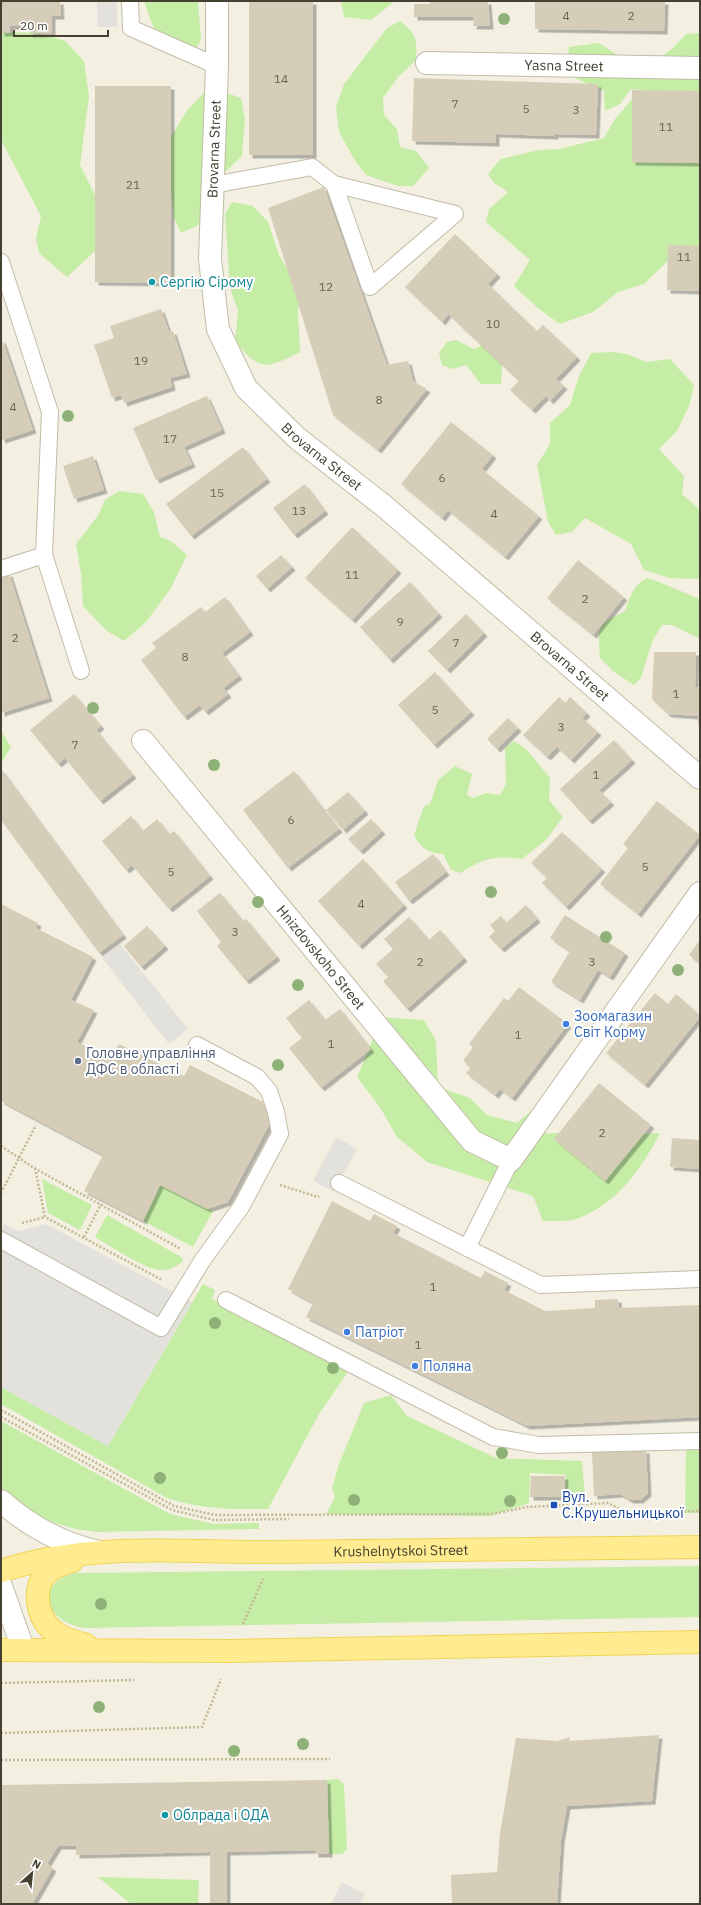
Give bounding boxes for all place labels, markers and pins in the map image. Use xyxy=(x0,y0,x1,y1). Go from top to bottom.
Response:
place label: Сергію Сірому xyxy=(160,273,253,291)
marker: Сергію Сірому xyxy=(147,277,157,287)
place label: Зоомагазин Світ Корму xyxy=(574,1007,652,1041)
marker: Зоомагазин Світ Корму xyxy=(561,1019,571,1029)
place label: Головне управління ДФС в області xyxy=(86,1044,216,1078)
marker: Головне управління ДФС в області xyxy=(73,1056,83,1066)
place label: Патріот xyxy=(355,1323,405,1341)
marker: Патріот xyxy=(342,1327,352,1337)
place label: Поляна xyxy=(423,1357,472,1375)
marker: Поляна xyxy=(410,1361,420,1371)
place label: Вул. С.Крушельницької xyxy=(562,1488,684,1522)
marker: Вул. С.Крушельницької xyxy=(549,1500,559,1510)
place label: Облрада і ОДА xyxy=(173,1806,269,1824)
marker: Облрада і ОДА xyxy=(160,1810,170,1820)

